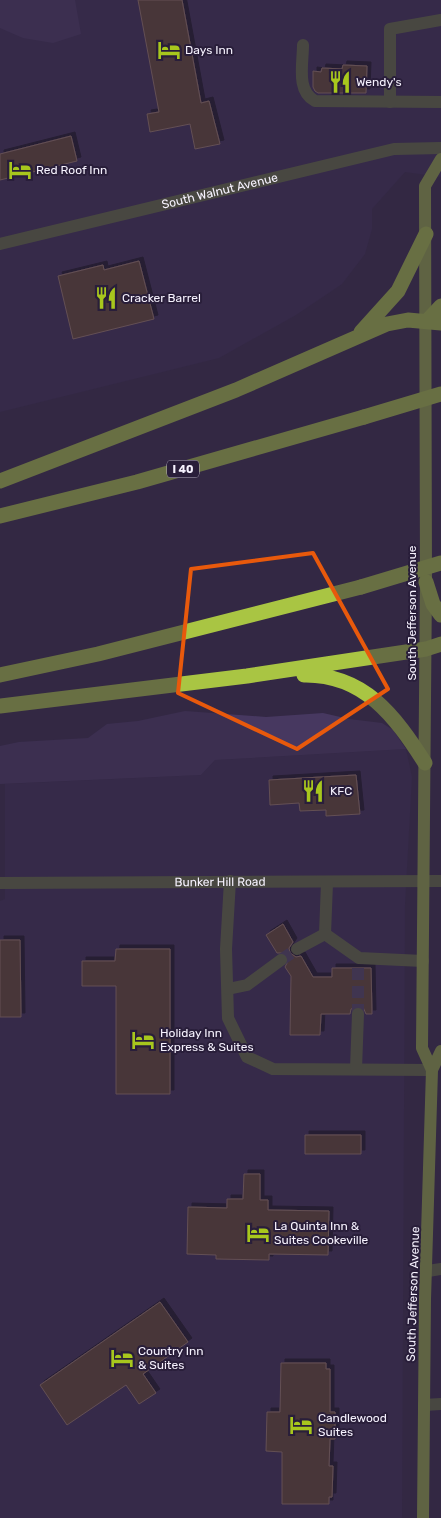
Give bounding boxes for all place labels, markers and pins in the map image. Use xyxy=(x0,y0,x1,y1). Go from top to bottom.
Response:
hotel icon: Days Inn xyxy=(156,37,182,63)
place label: Days Inn xyxy=(185,43,233,57)
restaurant icon: Wendy's xyxy=(327,69,353,95)
place label: Wendy's xyxy=(356,75,402,89)
hotel icon: Red Roof Inn xyxy=(7,157,33,183)
place label: Red Roof Inn xyxy=(36,163,107,177)
restaurant icon: Cracker Barrel xyxy=(93,285,119,311)
place label: Cracker Barrel xyxy=(122,291,201,305)
restaurant icon: KFC xyxy=(300,778,326,804)
place label: KFC xyxy=(330,784,352,798)
place label: Holiday Inn Express & Suites xyxy=(160,1026,254,1054)
hotel icon: Holiday Inn Express & Suites xyxy=(130,1027,156,1053)
place label: La Quinta Inn & Suites Cookeville xyxy=(274,1219,369,1247)
hotel icon: La Quinta Inn & Suites Cookeville xyxy=(245,1220,271,1246)
place label: Country Inn & Suites xyxy=(138,1344,204,1372)
hotel icon: Country Inn & Suites xyxy=(109,1345,135,1371)
place label: Candlewood Suites xyxy=(318,1411,387,1439)
hotel icon: Candlewood Suites xyxy=(288,1412,314,1438)

